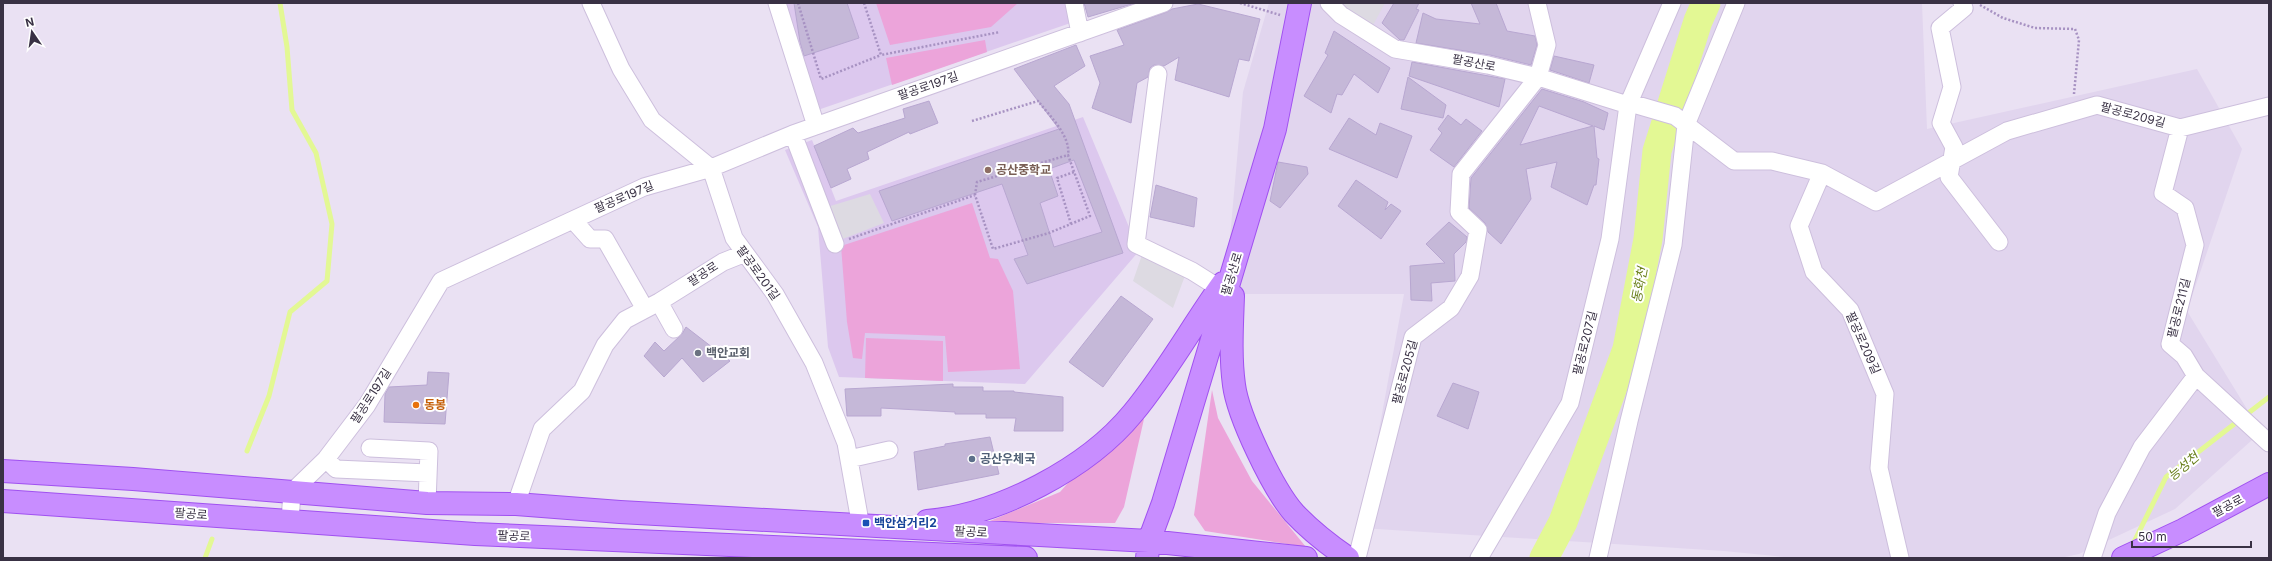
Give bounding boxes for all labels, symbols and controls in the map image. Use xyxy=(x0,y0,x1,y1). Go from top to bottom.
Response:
north arrow xyxy=(12,12,52,52)
text: N xyxy=(24,14,35,30)
street label: 팔공산로 xyxy=(1451,51,1497,74)
street label: 팔공로197길 xyxy=(896,68,960,103)
street label: 팔공로209길 xyxy=(2099,99,2167,130)
place label: 공산중학교 xyxy=(996,162,1051,177)
marker: 공산중학교 xyxy=(983,165,993,175)
street label: 팔공로197길 xyxy=(592,177,656,216)
street label: 팔공로201길 xyxy=(734,242,783,303)
street label: 팔공산로 xyxy=(1218,251,1245,297)
street label: 팔공로 xyxy=(685,258,721,289)
water label: 동화천 xyxy=(1628,265,1650,304)
street label: 팔공로211길 xyxy=(2164,276,2193,339)
street label: 팔공로207길 xyxy=(1569,309,1600,377)
street label: 팔공로209길 xyxy=(1843,309,1884,376)
street label: 팔공로205길 xyxy=(1389,338,1420,406)
place label: 백안교회 xyxy=(706,345,750,360)
marker: 백안교회 xyxy=(693,348,703,358)
street label: 팔공로197길 xyxy=(347,365,394,426)
place label: 동봉 xyxy=(424,397,446,412)
marker: 동봉 xyxy=(411,400,421,410)
water label: 능성천 xyxy=(2164,448,2203,484)
place label: 공산우체국 xyxy=(980,451,1035,466)
marker: 공산우체국 xyxy=(967,454,977,464)
street label: 팔공로 xyxy=(2210,491,2246,520)
street label: 팔공로 xyxy=(174,505,208,522)
place label: 백안삼거리2 xyxy=(874,515,937,530)
marker: 백안삼거리2 xyxy=(861,518,871,528)
street label: 팔공로 xyxy=(954,523,988,540)
scale bar xyxy=(2132,523,2251,549)
street label: 팔공로 xyxy=(497,527,531,544)
text: 50 m xyxy=(2138,529,2167,544)

